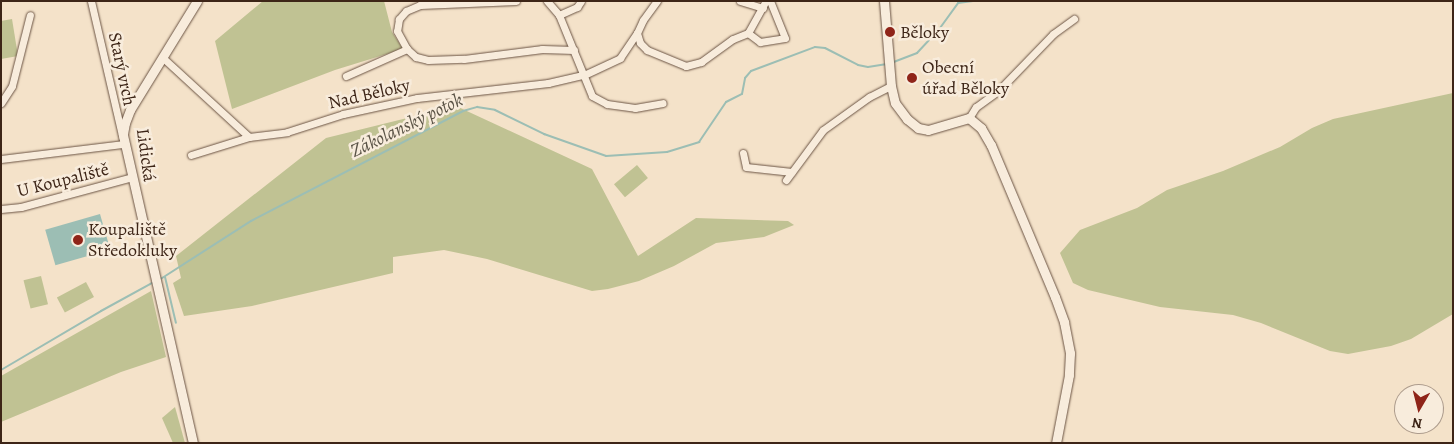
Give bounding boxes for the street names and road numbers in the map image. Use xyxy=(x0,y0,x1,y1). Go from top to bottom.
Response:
street label: Starý vrch xyxy=(104,30,140,108)
street label: Nad Běloky xyxy=(326,74,412,114)
street label: Lidická xyxy=(132,127,160,183)
street label: U Koupaliště xyxy=(15,158,111,202)

